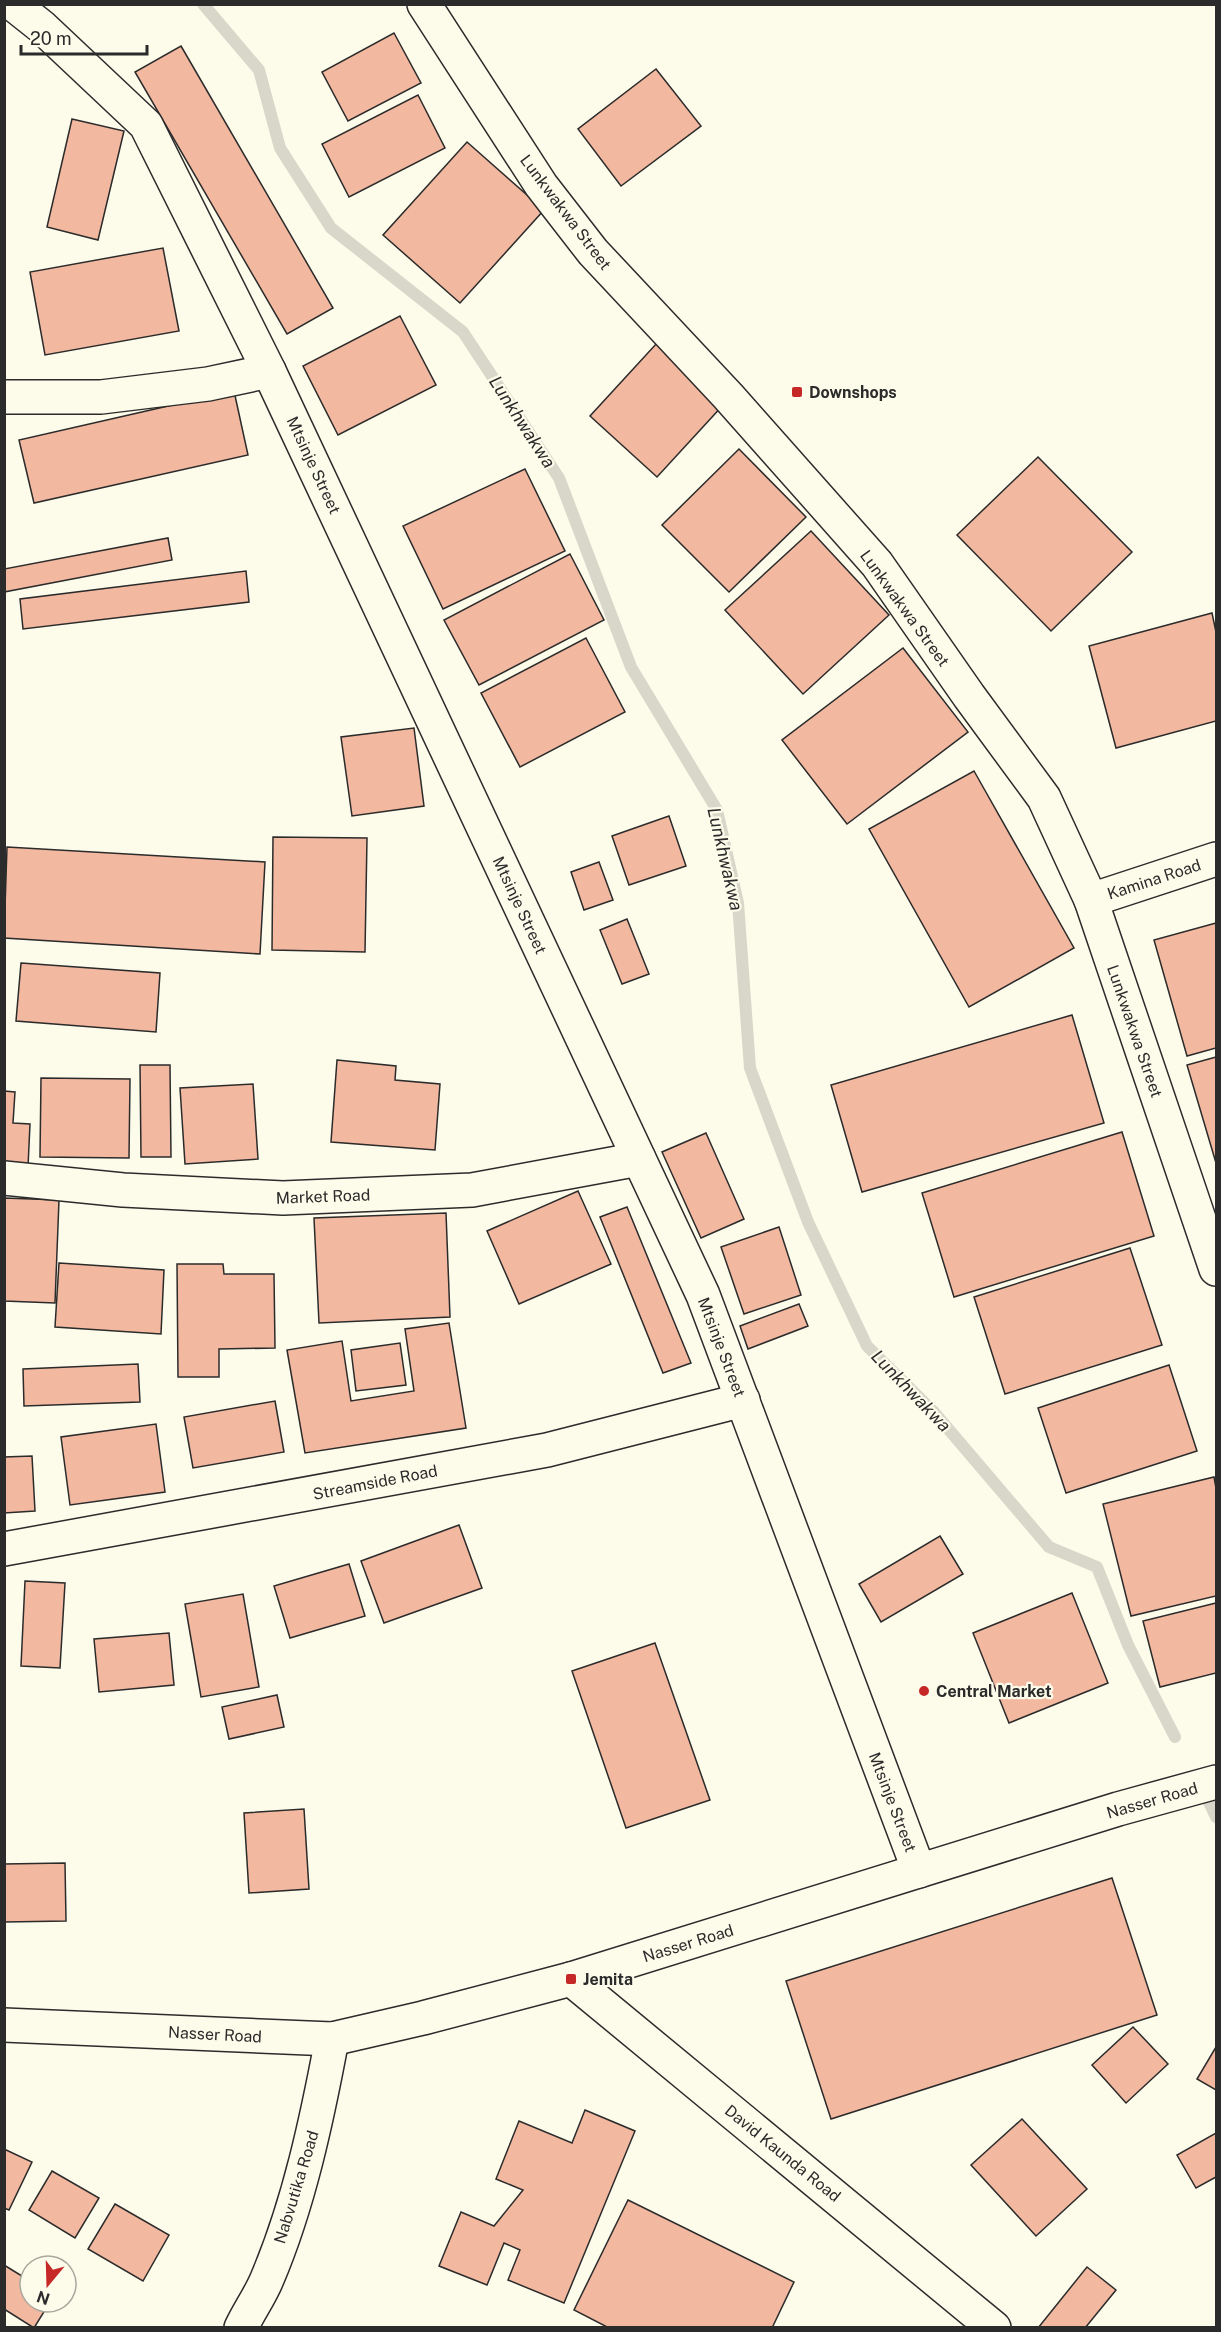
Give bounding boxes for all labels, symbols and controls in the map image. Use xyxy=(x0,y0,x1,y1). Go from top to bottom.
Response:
scale bar xyxy=(21,18,147,56)
text: 20 m xyxy=(30,28,72,49)
street label: Lunkwakwa Street xyxy=(516,151,615,274)
water label: Lunkhwakwa xyxy=(485,372,560,472)
place label: Downshops xyxy=(809,383,897,402)
marker: Downshops xyxy=(790,385,804,399)
street label: Mtsinje Street xyxy=(283,413,344,517)
street label: Lunkwakwa Street xyxy=(856,546,953,670)
water label: Lunkhwakwa xyxy=(703,805,748,913)
street label: Mtsinje Street xyxy=(489,853,550,957)
street label: Kamina Road xyxy=(1105,855,1203,904)
street label: Lunkwakwa Street xyxy=(1103,962,1166,1100)
street label: Market Road xyxy=(275,1185,371,1208)
street label: Mtsinje Street xyxy=(694,1295,749,1400)
water label: Lunkhwakwa xyxy=(867,1345,955,1436)
street label: Streamside Road xyxy=(311,1461,439,1504)
place label: Central Market xyxy=(936,1682,1052,1701)
marker: Central Market xyxy=(917,1684,931,1698)
street label: Mtsinje Street xyxy=(865,1750,920,1855)
street label: Nasser Road xyxy=(1104,1778,1200,1823)
street label: Nasser Road xyxy=(640,1921,736,1966)
place label: Jemita xyxy=(583,1970,633,1989)
marker: Jemita xyxy=(564,1972,578,1986)
street label: Nasser Road xyxy=(168,2023,262,2046)
street label: David Kaunda Road xyxy=(721,2101,844,2206)
street label: Nabvutika Road xyxy=(270,2128,323,2246)
north arrow xyxy=(18,2254,78,2314)
text: N xyxy=(34,2287,52,2309)

